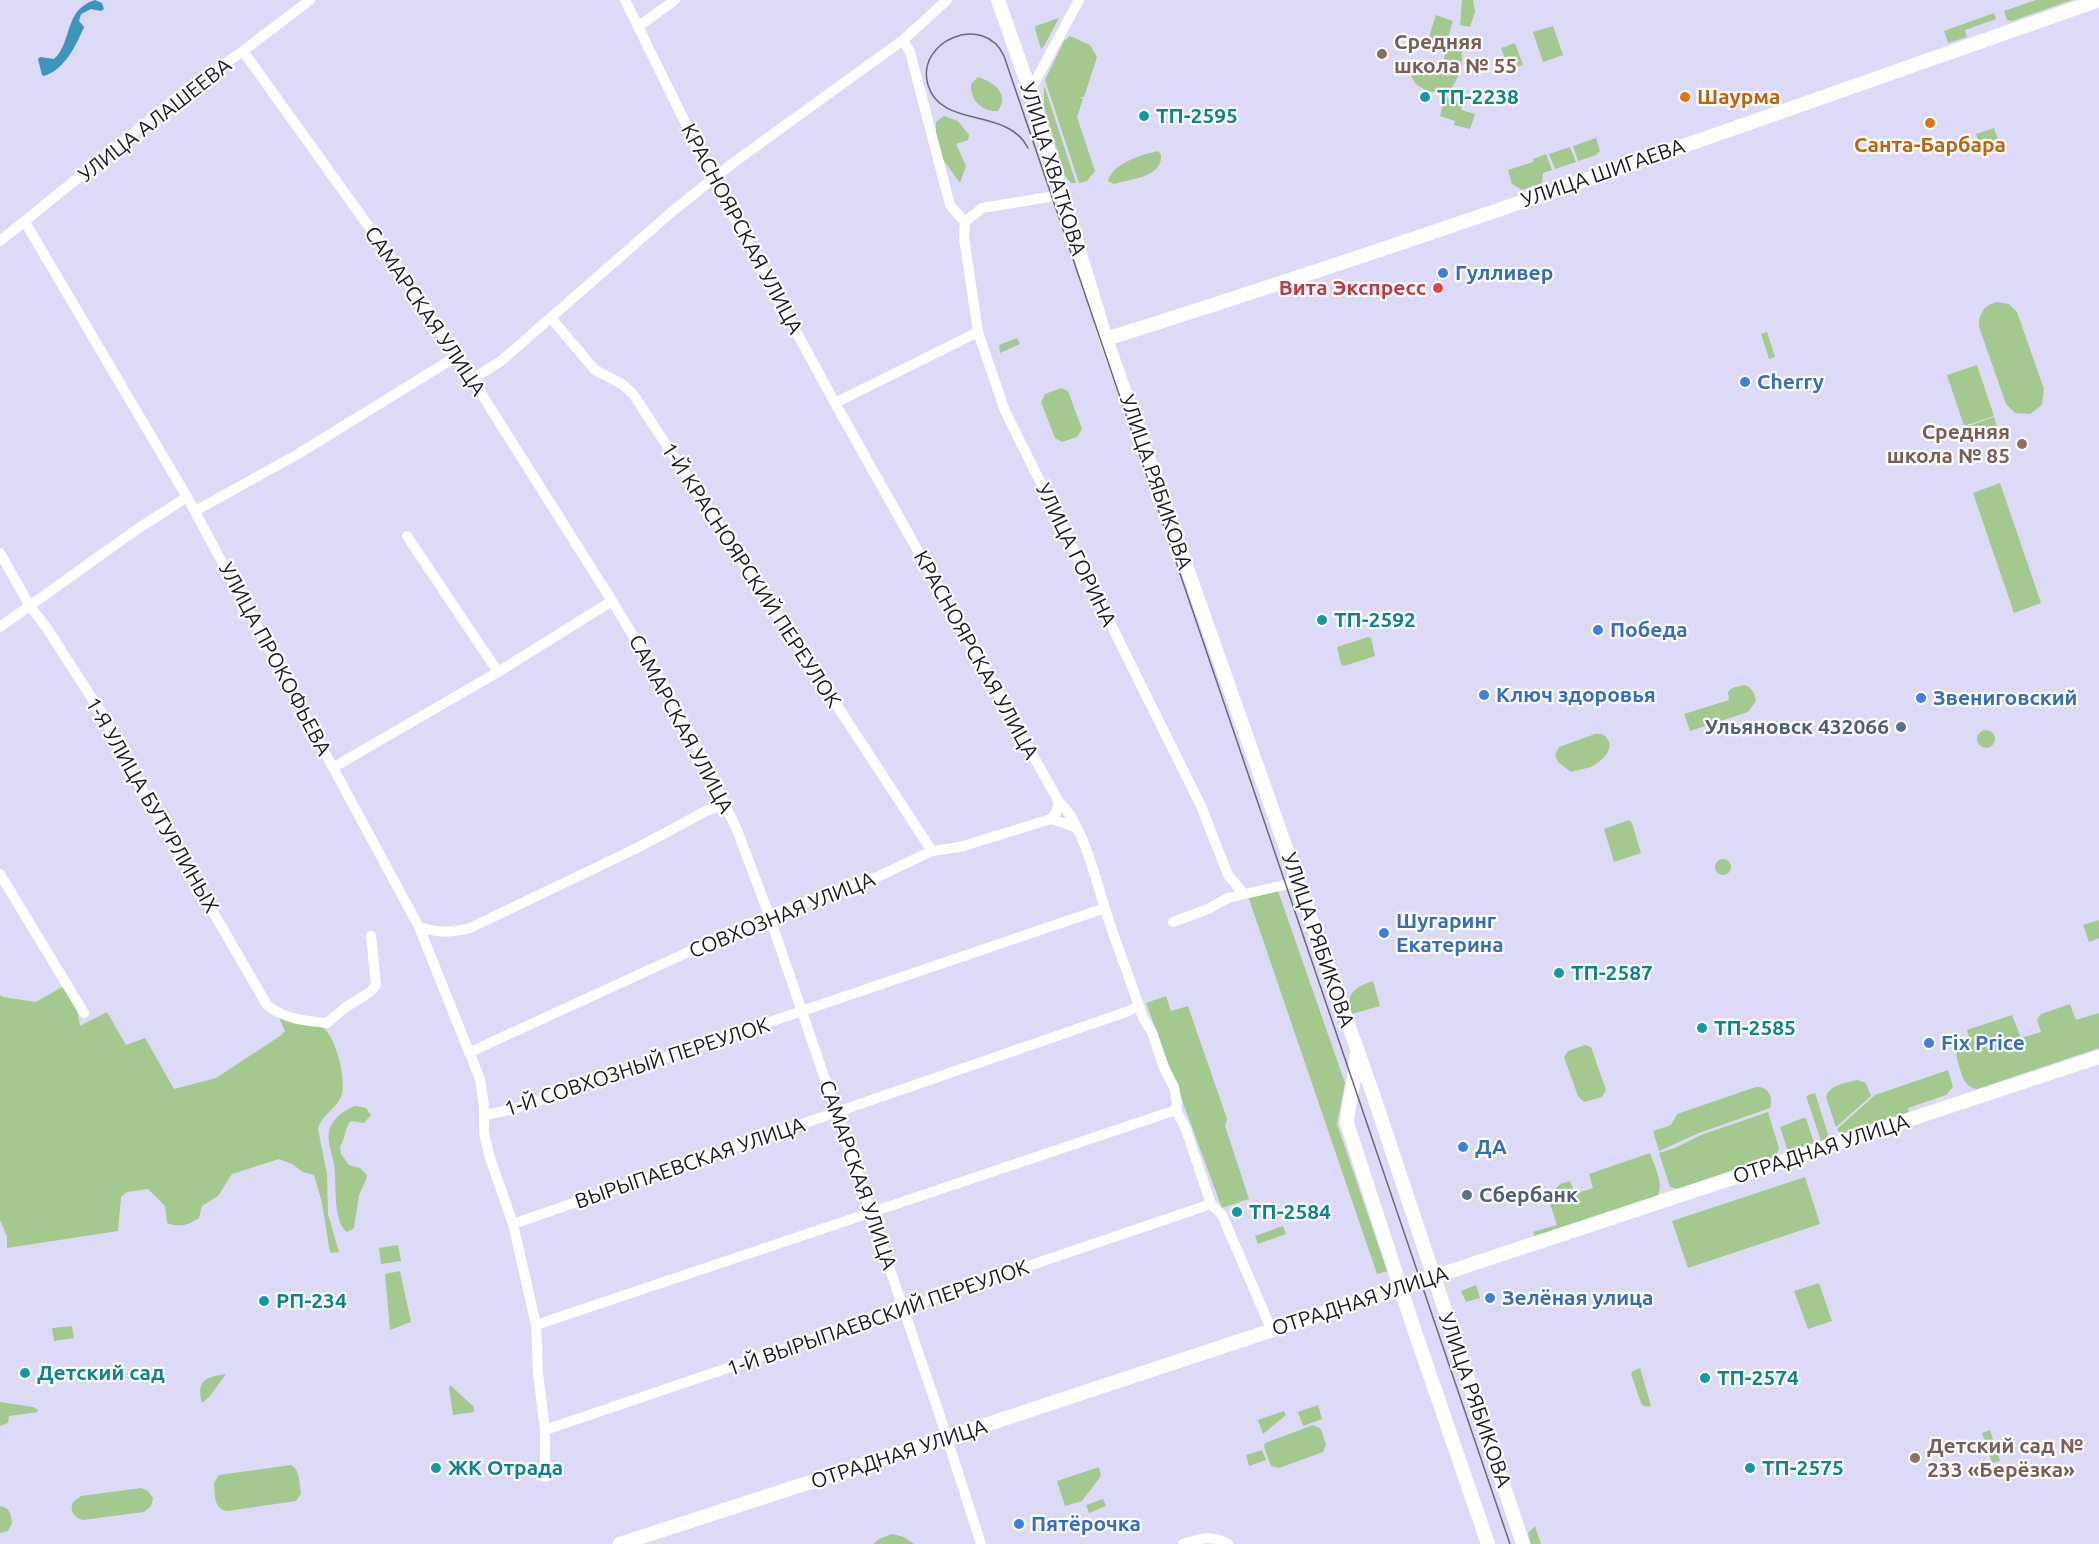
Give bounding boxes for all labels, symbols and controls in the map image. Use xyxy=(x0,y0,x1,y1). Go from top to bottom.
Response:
place label: Средняя школа № 55 xyxy=(1394,29,1517,79)
marker: Средняя школа № 55 xyxy=(1375,47,1389,61)
street label: УЛИЦА АЛАШЕЕВА xyxy=(73,52,237,188)
street label: УЛИЦА ХВАТКОВА xyxy=(1015,79,1091,259)
place label: ТП-2238 xyxy=(1437,84,1519,110)
place label: Шаурма xyxy=(1697,84,1781,110)
marker: ТП-2238 xyxy=(1418,90,1432,104)
marker: Шаурма xyxy=(1678,90,1692,104)
place label: ТП-2595 xyxy=(1156,103,1238,129)
marker: ТП-2595 xyxy=(1137,109,1151,123)
marker: Санта-Барбара xyxy=(1923,116,1937,130)
street label: КРАСНОЯРСКАЯ УЛИЦА xyxy=(676,119,808,339)
place label: Санта-Барбара xyxy=(1854,132,2006,158)
street label: УЛИЦА ШИГАЕВА xyxy=(1518,133,1688,213)
street label: САМАРСКАЯ УЛИЦА xyxy=(359,222,491,400)
place label: Гулливер xyxy=(1455,260,1553,286)
marker: Гулливер xyxy=(1436,266,1450,280)
place label: Вита Экспресс xyxy=(1279,275,1426,301)
marker: Вита Экспресс xyxy=(1431,281,1445,295)
place label: Cherry xyxy=(1757,369,1824,395)
marker: Cherry xyxy=(1738,375,1752,389)
street label: УЛИЦА РЯБИКОВА xyxy=(1114,391,1198,573)
place label: Средняя школа № 85 xyxy=(1887,419,2010,469)
marker: Средняя школа № 85 xyxy=(2015,437,2029,451)
street label: 1-Й КРАСНОЯРСКИЙ ПЕРЕУЛОК xyxy=(656,438,846,712)
street label: УЛИЦА ГОРИНА xyxy=(1030,479,1122,631)
street label: КРАСНОЯРСКАЯ УЛИЦА xyxy=(908,546,1044,764)
street label: УЛИЦА ПРОКОФЬЕВА xyxy=(213,558,337,760)
place label: ТП-2592 xyxy=(1334,607,1416,633)
marker: ТП-2592 xyxy=(1315,613,1329,627)
place label: Победа xyxy=(1610,617,1688,643)
marker: Победа xyxy=(1591,623,1605,637)
street label: САМАРСКАЯ УЛИЦА xyxy=(623,630,739,818)
place label: Ключ здоровья xyxy=(1496,682,1656,708)
place label: Звениговский xyxy=(1933,685,2077,711)
marker: Ключ здоровья xyxy=(1477,688,1491,702)
marker: Звениговский xyxy=(1914,691,1928,705)
street label: 1-Я УЛИЦА БУТУРЛИНЫХ xyxy=(80,693,224,917)
place label: Ульяновск 432066 xyxy=(1705,714,1889,740)
marker: Ульяновск 432066 xyxy=(1894,720,1908,734)
street label: УЛИЦА РЯБИКОВА xyxy=(1276,849,1360,1031)
street label: СОВХОЗНАЯ УЛИЦА xyxy=(685,866,879,964)
place label: Шугаринг Екатерина xyxy=(1396,908,1504,958)
marker: Шугаринг Екатерина xyxy=(1377,926,1391,940)
place label: ТП-2587 xyxy=(1571,960,1653,986)
marker: ТП-2587 xyxy=(1552,966,1566,980)
street label: 1-Й СОВХОЗНЫЙ ПЕРЕУЛОК xyxy=(501,1012,773,1122)
place label: ТП-2585 xyxy=(1714,1015,1796,1041)
marker: ТП-2585 xyxy=(1695,1021,1709,1035)
place label: Fix Price xyxy=(1941,1030,2025,1056)
marker: Fix Price xyxy=(1922,1036,1936,1050)
street label: САМАРСКАЯ УЛИЦА xyxy=(814,1077,902,1273)
street label: ОТРАДНАЯ УЛИЦА xyxy=(1730,1109,1912,1189)
street label: ВЫРЫПАЕВСКАЯ УЛИЦА xyxy=(572,1112,808,1214)
place label: ДА xyxy=(1475,1134,1507,1160)
marker: ДА xyxy=(1456,1140,1470,1154)
place label: Сбербанк xyxy=(1479,1182,1578,1208)
marker: Сбербанк xyxy=(1460,1188,1474,1202)
place label: ТП-2584 xyxy=(1249,1199,1331,1225)
marker: ТП-2584 xyxy=(1230,1205,1244,1219)
street label: 1-Й ВЫРЫПАЕВСКИЙ ПЕРЕУЛОК xyxy=(724,1254,1032,1382)
street label: ОТРАДНАЯ УЛИЦА xyxy=(1269,1261,1451,1341)
place label: Зелёная улица xyxy=(1502,1285,1653,1311)
place label: РП-234 xyxy=(276,1288,347,1314)
marker: Зелёная улица xyxy=(1483,1291,1497,1305)
marker: РП-234 xyxy=(257,1294,271,1308)
street label: УЛИЦА РЯБИКОВА xyxy=(1433,1309,1517,1491)
place label: Детский сад xyxy=(37,1360,165,1386)
place label: ТП-2574 xyxy=(1717,1365,1799,1391)
marker: Детский сад xyxy=(18,1366,32,1380)
marker: ТП-2574 xyxy=(1698,1371,1712,1385)
street label: ОТРАДНАЯ УЛИЦА xyxy=(808,1414,990,1494)
place label: Детский сад № 233 «Берёзка» xyxy=(1927,1433,2083,1483)
marker: Детский сад № 233 «Берёзка» xyxy=(1908,1451,1922,1465)
place label: ЖК Отрада xyxy=(448,1455,563,1481)
place label: ТП-2575 xyxy=(1762,1455,1844,1481)
marker: ЖК Отрада xyxy=(429,1461,443,1475)
marker: ТП-2575 xyxy=(1743,1461,1757,1475)
place label: Пятёрочка xyxy=(1031,1511,1141,1537)
marker: Пятёрочка xyxy=(1012,1517,1026,1531)

